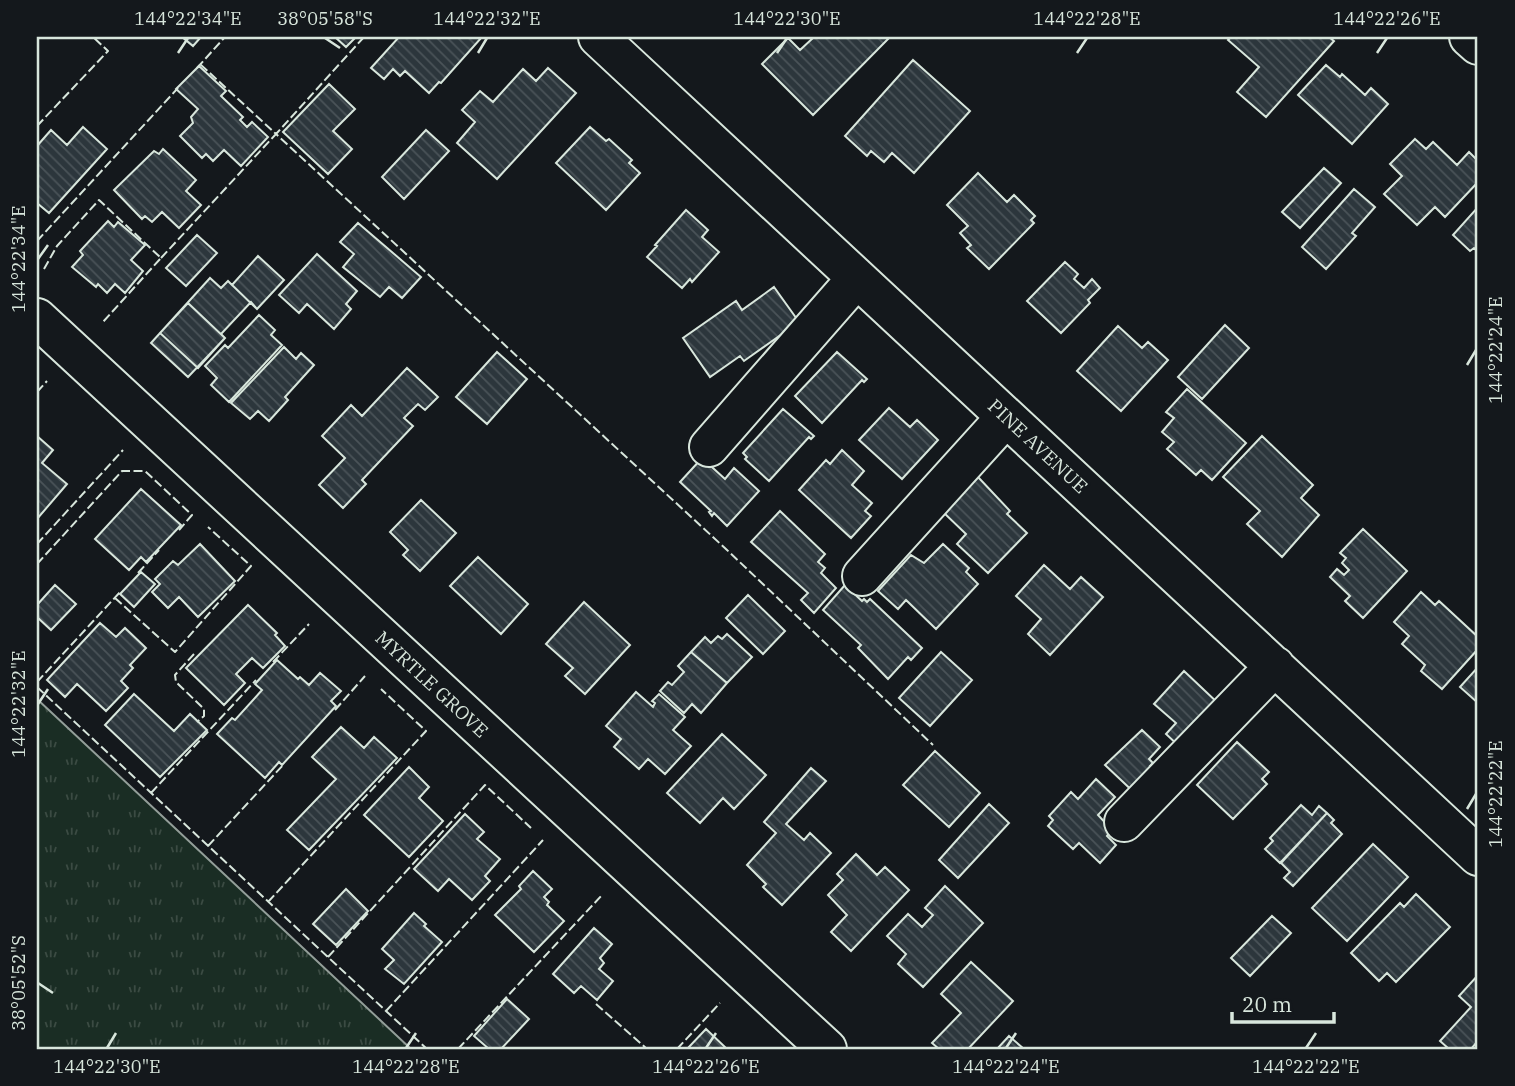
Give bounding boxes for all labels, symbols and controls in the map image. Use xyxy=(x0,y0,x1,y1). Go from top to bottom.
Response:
text: 144°22'34"E xyxy=(134,7,242,30)
text: 38°05'58"S xyxy=(277,7,373,30)
text: 144°22'32"E xyxy=(433,7,541,30)
text: 144°22'30"E xyxy=(733,7,841,30)
text: 144°22'28"E xyxy=(1033,7,1141,30)
text: 144°22'26"E xyxy=(1333,7,1441,30)
text: 144°22'34"E xyxy=(7,205,30,313)
text: 144°22'24"E xyxy=(1484,296,1507,404)
street label: PINE AVENUE xyxy=(983,394,1093,498)
street label: MYRTLE GROVE xyxy=(371,626,493,742)
text: 144°22'32"E xyxy=(7,650,30,758)
text: 144°22'22"E xyxy=(1484,740,1507,848)
text: 38°05'52"S xyxy=(7,935,30,1031)
scale bar xyxy=(1232,981,1333,1025)
text: 20 m xyxy=(1242,990,1292,1018)
text: 144°22'30"E xyxy=(53,1055,161,1078)
text: 144°22'28"E xyxy=(352,1055,460,1078)
text: 144°22'26"E xyxy=(652,1055,760,1078)
text: 144°22'24"E xyxy=(952,1055,1060,1078)
text: 144°22'22"E xyxy=(1252,1055,1360,1078)

